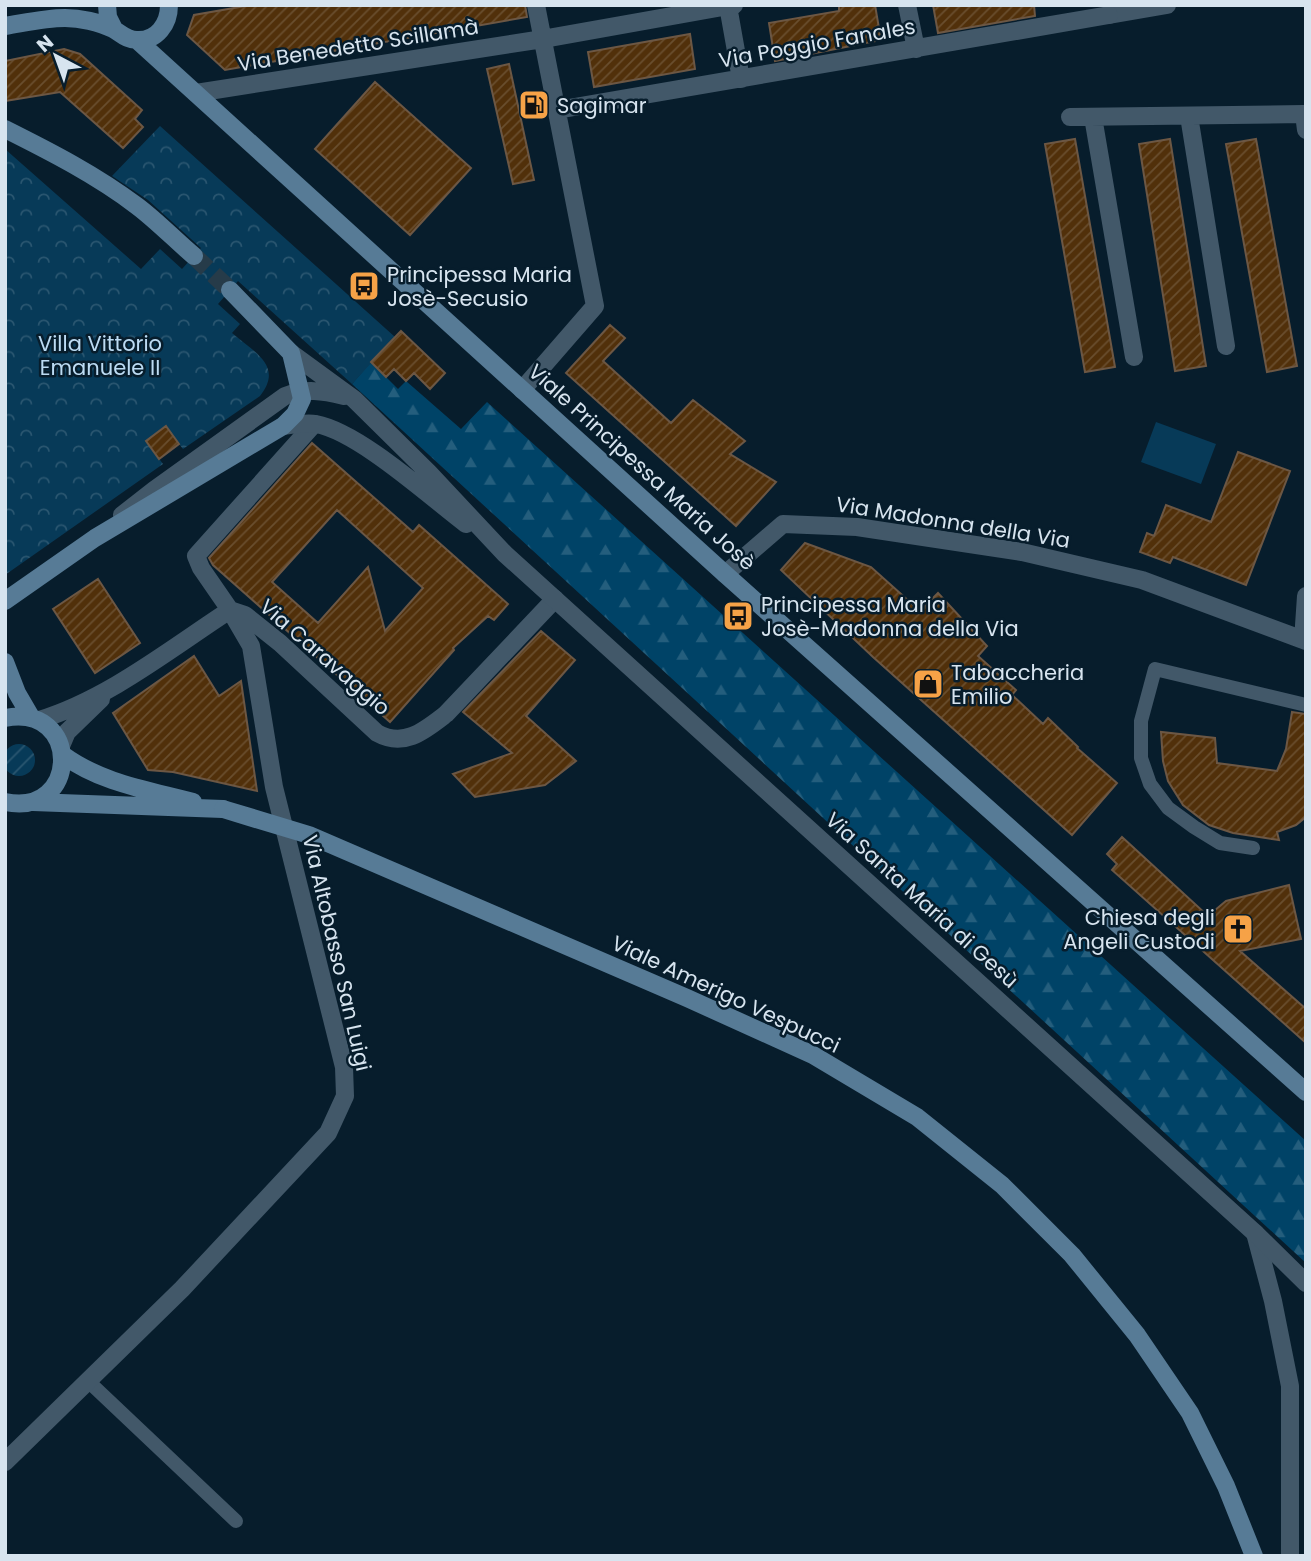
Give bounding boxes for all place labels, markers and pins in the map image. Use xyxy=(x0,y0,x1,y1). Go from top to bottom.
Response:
fuel station icon: Sagimar xyxy=(517,88,551,122)
place label: Sagimar xyxy=(557,91,647,120)
place label: Principessa Maria Josè-Secusio xyxy=(387,260,572,313)
bus stop icon: Principessa Maria Josè-Secusio xyxy=(347,269,381,303)
place label: Principessa Maria Josè-Madonna della Via xyxy=(761,590,1019,643)
bus stop icon: Principessa Maria Josè-Madonna della Via xyxy=(721,599,755,633)
place label: Tabaccheria Emilio xyxy=(951,658,1084,711)
shop icon: Tabaccheria Emilio xyxy=(911,667,945,701)
place label: Chiesa degli Angeli Custodi xyxy=(1063,903,1215,956)
church icon: Chiesa degli Angeli Custodi xyxy=(1221,912,1255,946)

